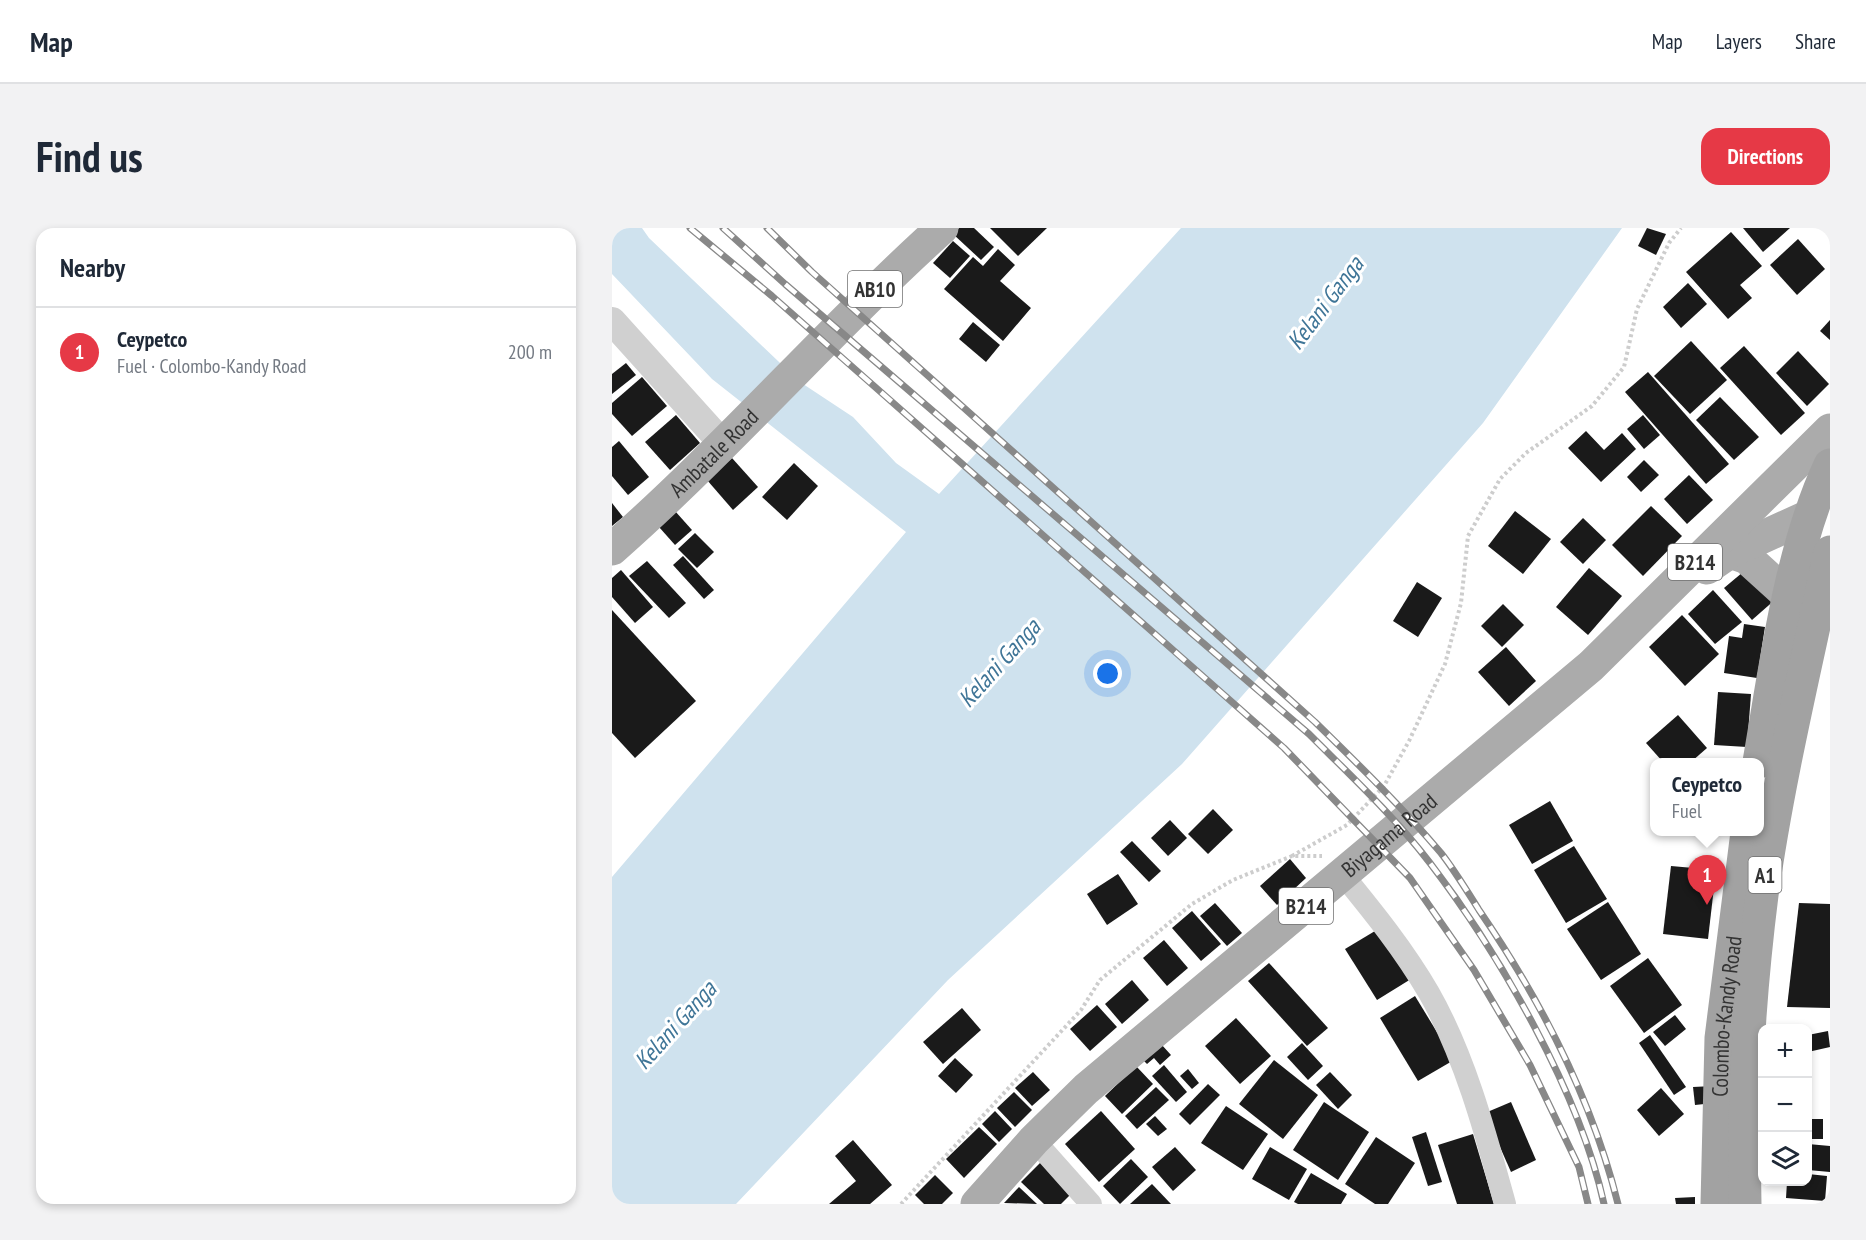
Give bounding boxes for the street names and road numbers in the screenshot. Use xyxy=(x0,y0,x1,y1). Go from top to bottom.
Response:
road number: AB10 xyxy=(848,271,902,307)
street label: Ambatale Road xyxy=(663,403,764,503)
road number: B214 xyxy=(1668,544,1722,580)
street label: Biyagama Road xyxy=(1336,787,1443,883)
road number: A1 xyxy=(1748,857,1782,893)
road number: B214 xyxy=(1279,888,1333,924)
street label: Colombo-Kandy Road xyxy=(1706,934,1748,1097)

